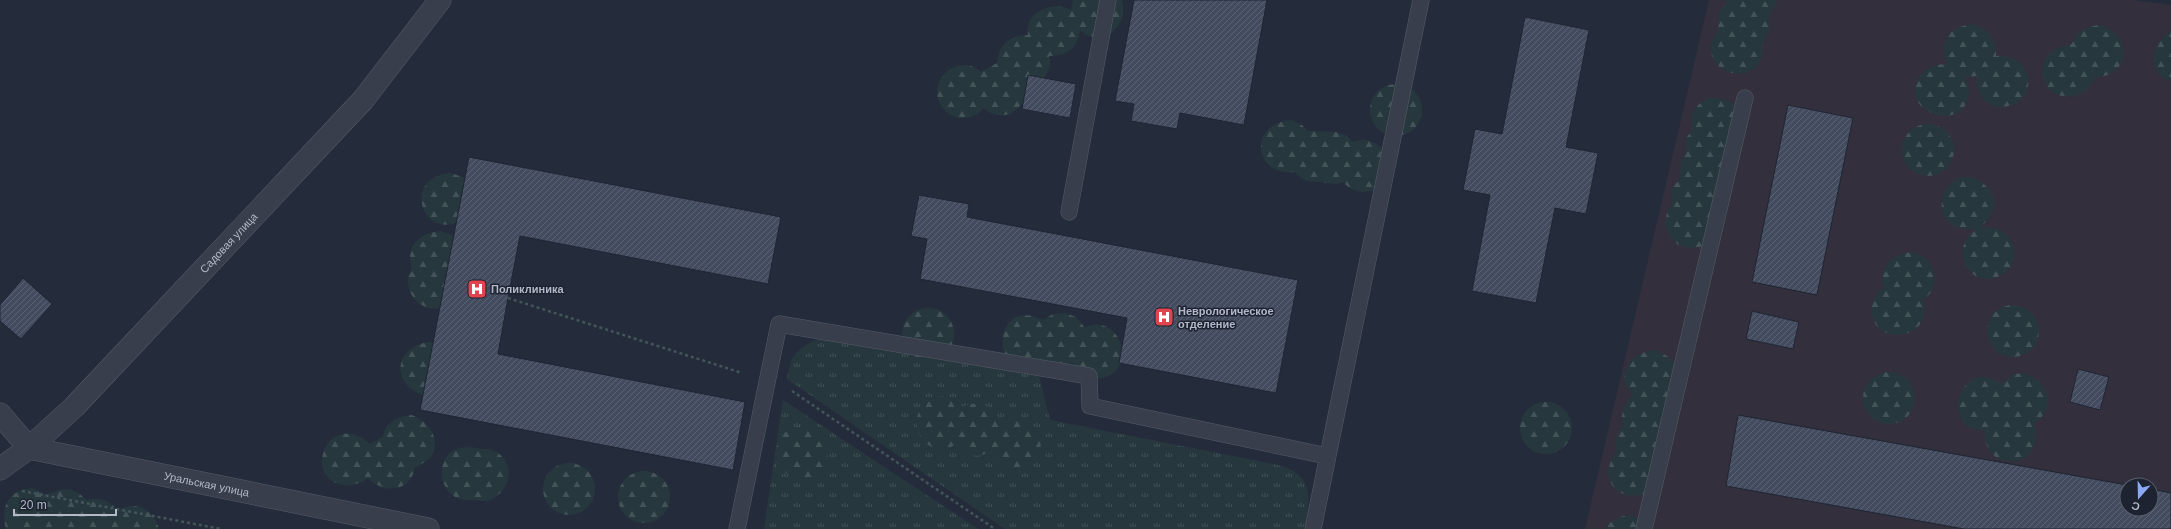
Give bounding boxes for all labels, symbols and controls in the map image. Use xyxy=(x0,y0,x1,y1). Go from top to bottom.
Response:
street label: Садовая улица xyxy=(197,210,260,275)
hospital icon: Поликлиника xyxy=(466,278,488,300)
place label: Поликлиника xyxy=(491,283,564,295)
place label: Неврологическое отделение xyxy=(1178,305,1274,330)
hospital icon: Неврологическое отделение xyxy=(1153,306,1175,328)
street label: Уральская улица xyxy=(163,470,251,499)
north arrow xyxy=(2119,477,2159,517)
scale bar xyxy=(14,491,116,517)
text: 20 m xyxy=(20,498,47,512)
text: С xyxy=(2130,499,2141,513)

